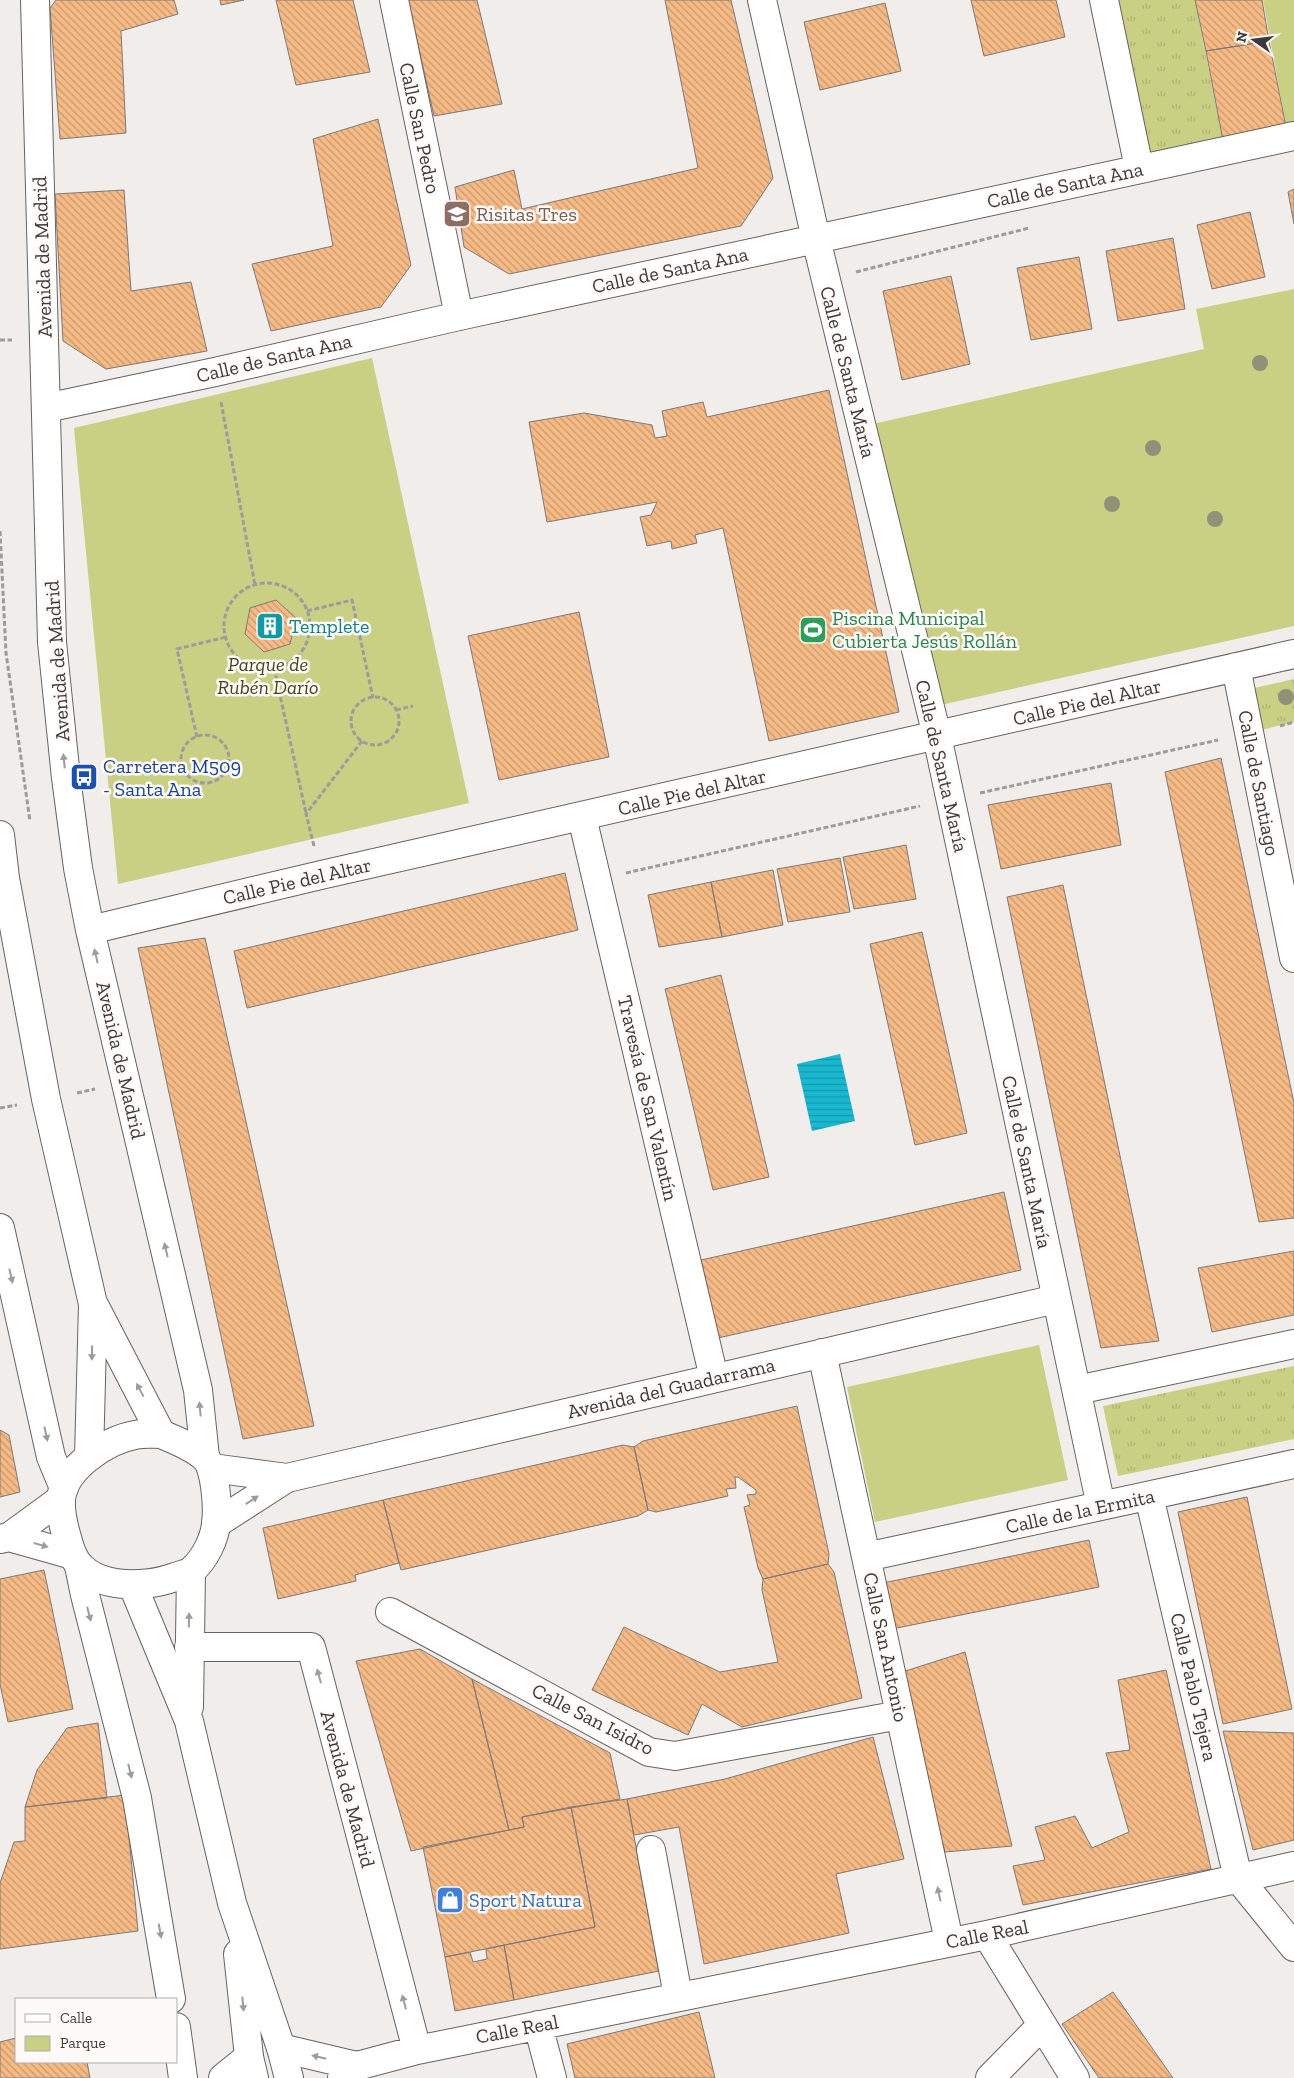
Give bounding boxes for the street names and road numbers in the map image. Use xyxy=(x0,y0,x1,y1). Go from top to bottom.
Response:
street label: Calle San Pedro xyxy=(394,60,446,196)
street label: Calle de Santa Ana xyxy=(985,157,1146,213)
street label: Avenida de Madrid xyxy=(27,176,57,338)
street label: Calle de Santa Ana xyxy=(590,242,751,298)
street label: Calle de Santa María xyxy=(815,284,881,461)
street label: Calle de Santa Ana xyxy=(194,328,354,388)
street label: Avenida de Madrid xyxy=(39,580,75,742)
street label: Calle Pie del Altar xyxy=(1010,673,1164,731)
street label: Calle de Santa María xyxy=(910,677,974,855)
street label: Calle de Santiago xyxy=(1233,708,1285,858)
street label: Calle Pie del Altar xyxy=(615,763,769,821)
street label: Calle Pie del Altar xyxy=(220,852,374,910)
street label: Avenida de Madrid xyxy=(91,979,151,1141)
street label: Travesía de San Valentín xyxy=(613,993,683,1204)
street label: Calle de Santa María xyxy=(997,1073,1057,1251)
street label: Avenida del Guadarrama xyxy=(565,1352,778,1424)
street label: Calle de la Ermita xyxy=(1003,1483,1157,1539)
street label: Calle San Antonio xyxy=(858,1570,914,1724)
street label: Calle Pablo Tejera xyxy=(1165,1610,1223,1764)
street label: Calle San Isidro xyxy=(528,1678,658,1760)
street label: Avenida de Madrid xyxy=(316,1708,380,1870)
street label: Calle Real xyxy=(944,1914,1030,1954)
street label: Calle Real xyxy=(474,2009,560,2049)

